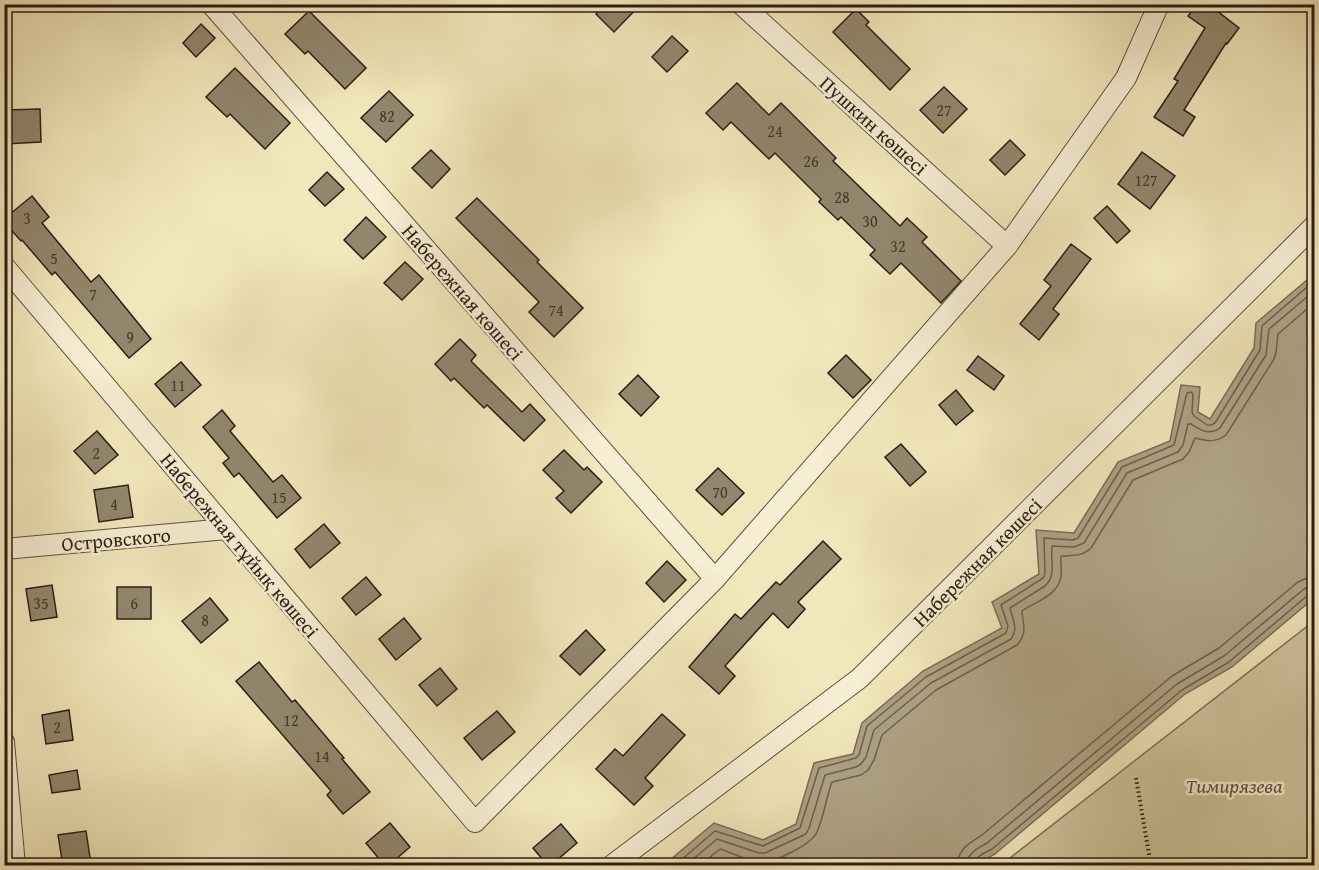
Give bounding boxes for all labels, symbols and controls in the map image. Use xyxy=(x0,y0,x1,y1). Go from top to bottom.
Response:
street label: Пушкин көшесі xyxy=(814,69,935,182)
house number: 27 xyxy=(936,98,952,122)
house number: 82 xyxy=(379,104,395,128)
house number: 24 xyxy=(767,119,783,143)
house number: 26 xyxy=(803,149,819,173)
house number: 127 xyxy=(1134,168,1158,192)
house number: 28 xyxy=(834,185,850,209)
house number: 3 xyxy=(23,206,31,230)
house number: 30 xyxy=(862,209,878,233)
street label: Набережная көшесі xyxy=(395,217,531,367)
house number: 32 xyxy=(890,234,906,258)
house number: 5 xyxy=(50,246,58,270)
house number: 7 xyxy=(89,282,97,306)
house number: 74 xyxy=(548,298,564,322)
house number: 9 xyxy=(126,325,134,349)
house number: 11 xyxy=(170,373,186,397)
house number: 2 xyxy=(92,441,100,465)
street label: Набережная тұйық көшесі xyxy=(154,446,326,644)
house number: 70 xyxy=(712,480,728,504)
house number: 15 xyxy=(271,485,287,509)
street label: Набережная көшесі xyxy=(906,490,1049,633)
house number: 4 xyxy=(110,492,118,516)
street label: Островского xyxy=(60,520,172,558)
house number: 35 xyxy=(33,591,49,615)
house number: 6 xyxy=(130,591,138,615)
house number: 8 xyxy=(201,608,209,632)
house number: 12 xyxy=(283,708,299,732)
house number: 2 xyxy=(53,715,61,739)
house number: 14 xyxy=(314,744,330,768)
park label: Тимирязева xyxy=(1186,771,1283,800)

